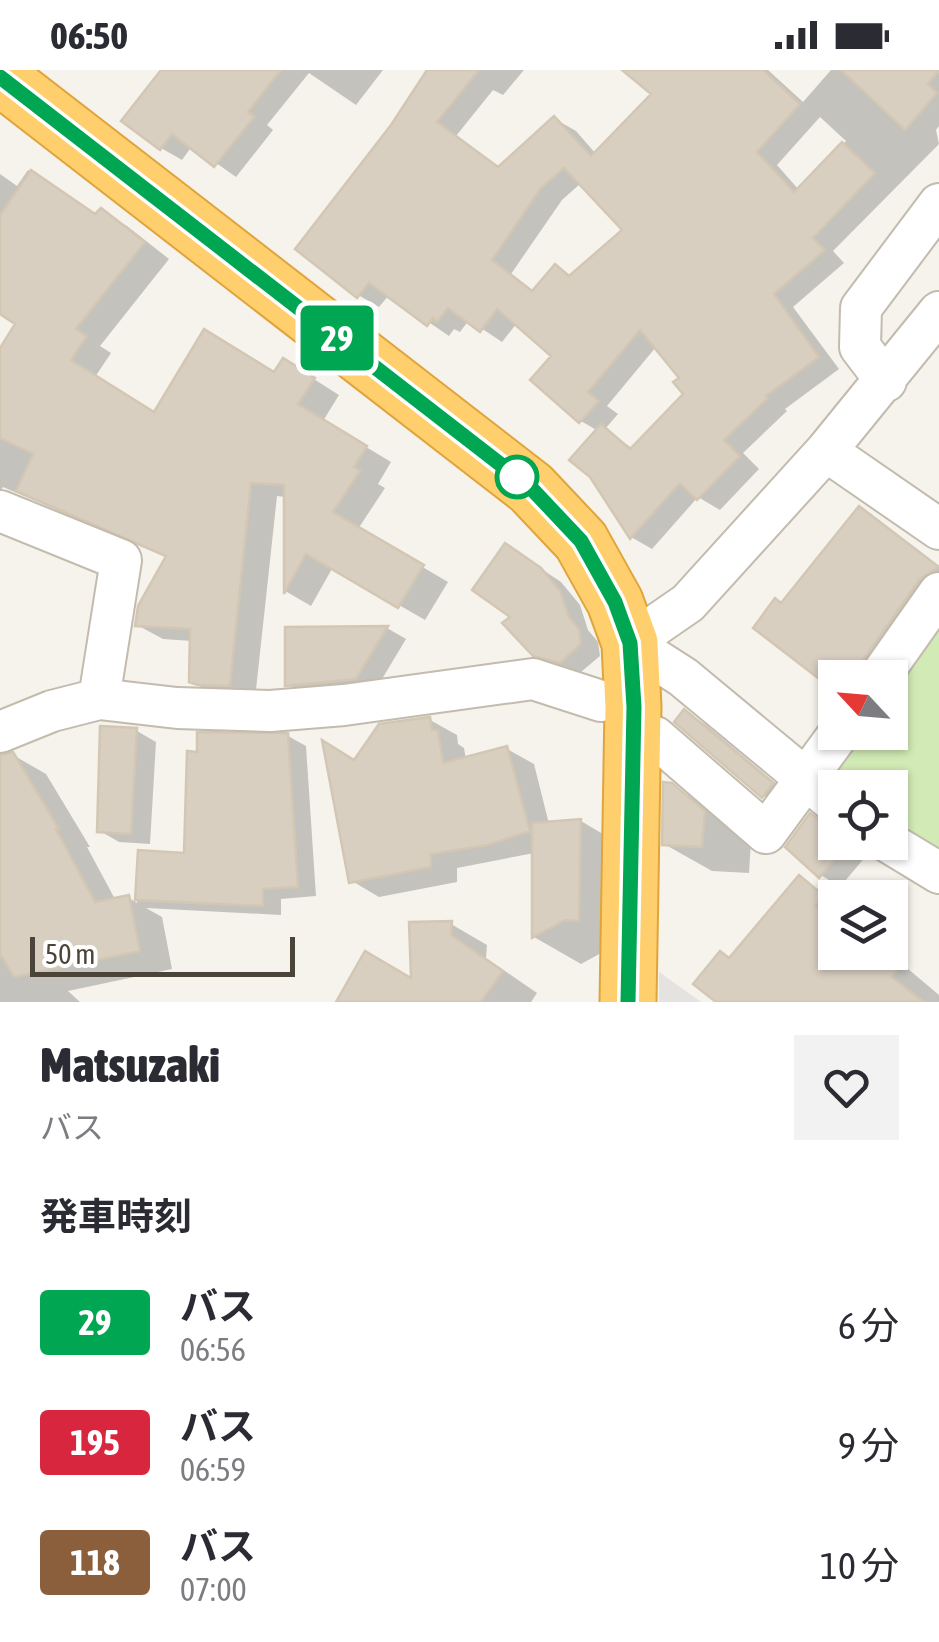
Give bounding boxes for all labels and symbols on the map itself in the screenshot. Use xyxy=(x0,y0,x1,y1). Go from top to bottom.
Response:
line badge: 29 xyxy=(292,306,382,370)
unlabelled marker xyxy=(496,456,538,498)
north arrow xyxy=(818,660,908,750)
scale bar xyxy=(30,932,295,976)

